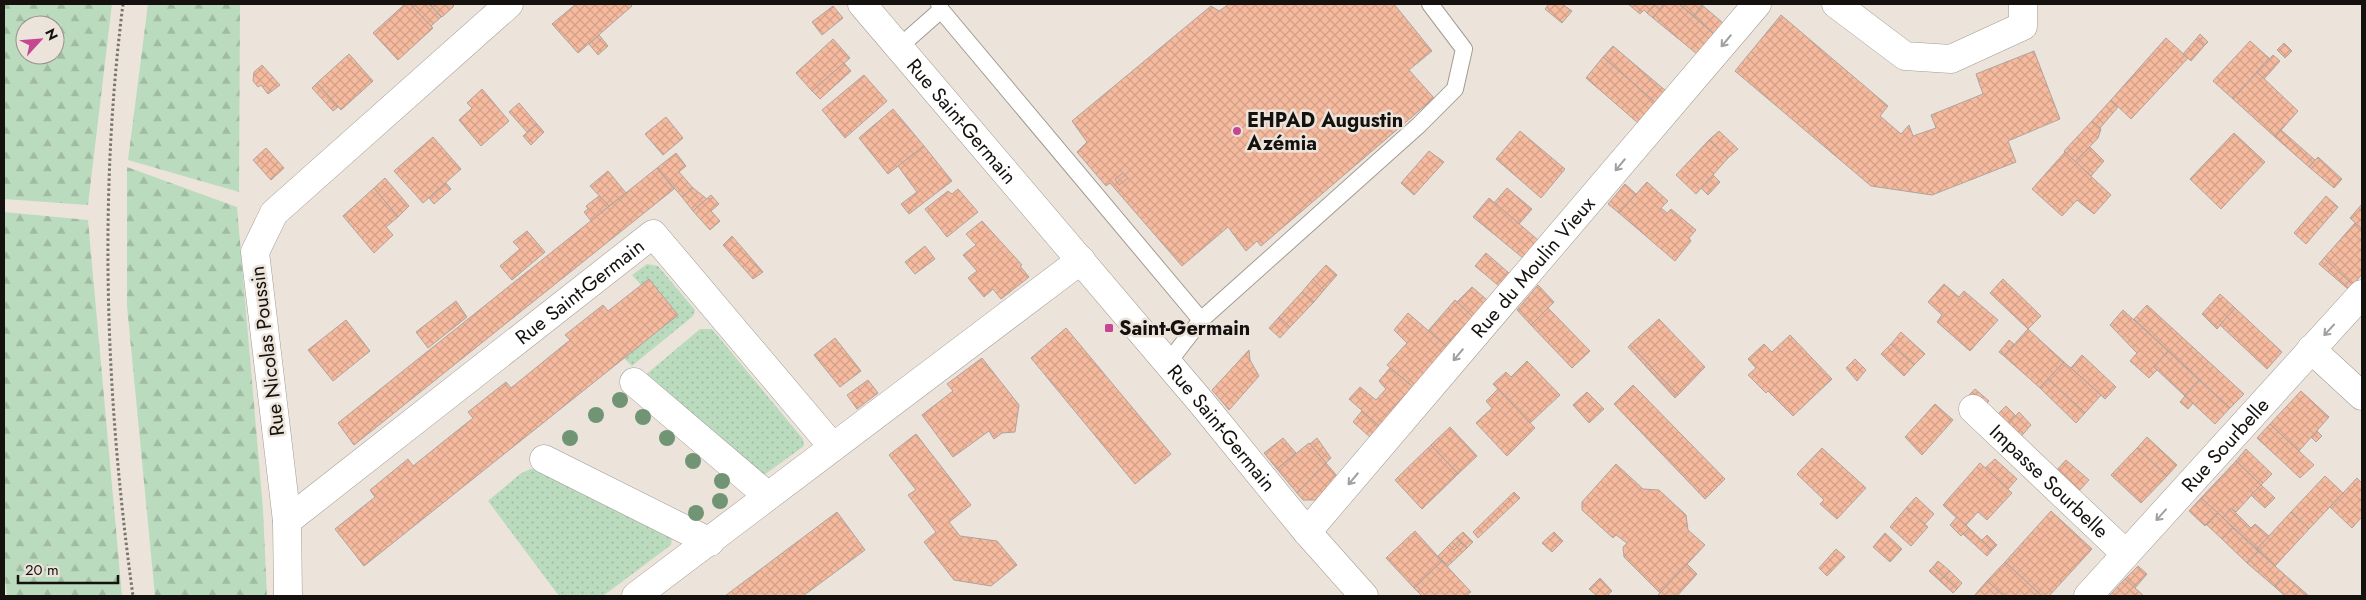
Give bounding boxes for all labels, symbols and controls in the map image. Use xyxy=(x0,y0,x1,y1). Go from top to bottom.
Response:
north arrow xyxy=(15,15,65,65)
text: N xyxy=(40,25,63,44)
one-way arrow xyxy=(1720,34,1731,47)
street label: Rue Saint-Germain xyxy=(900,52,1023,191)
place label: EHPAD Augustin Azémia xyxy=(1246,106,1403,158)
marker: EHPAD Augustin Azémia xyxy=(1231,125,1243,137)
one-way arrow xyxy=(1615,158,1626,171)
street label: Rue du Moulin Vieux xyxy=(1465,190,1602,344)
street label: Rue Saint-Germain xyxy=(509,232,651,352)
street label: Rue Nicolas Poussin xyxy=(243,264,292,438)
place label: Saint-Germain xyxy=(1119,314,1250,343)
marker: Saint-Germain xyxy=(1103,322,1115,334)
one-way arrow xyxy=(2323,323,2335,336)
one-way arrow xyxy=(1453,348,1464,361)
street label: Rue Saint-Germain xyxy=(1160,358,1282,498)
street label: Rue Sourbelle xyxy=(2175,392,2276,499)
street label: Impasse Sourbelle xyxy=(1983,418,2115,545)
one-way arrow xyxy=(1347,472,1359,485)
one-way arrow xyxy=(2155,509,2167,522)
scale bar xyxy=(18,552,118,584)
text: 20 m xyxy=(25,559,59,581)

